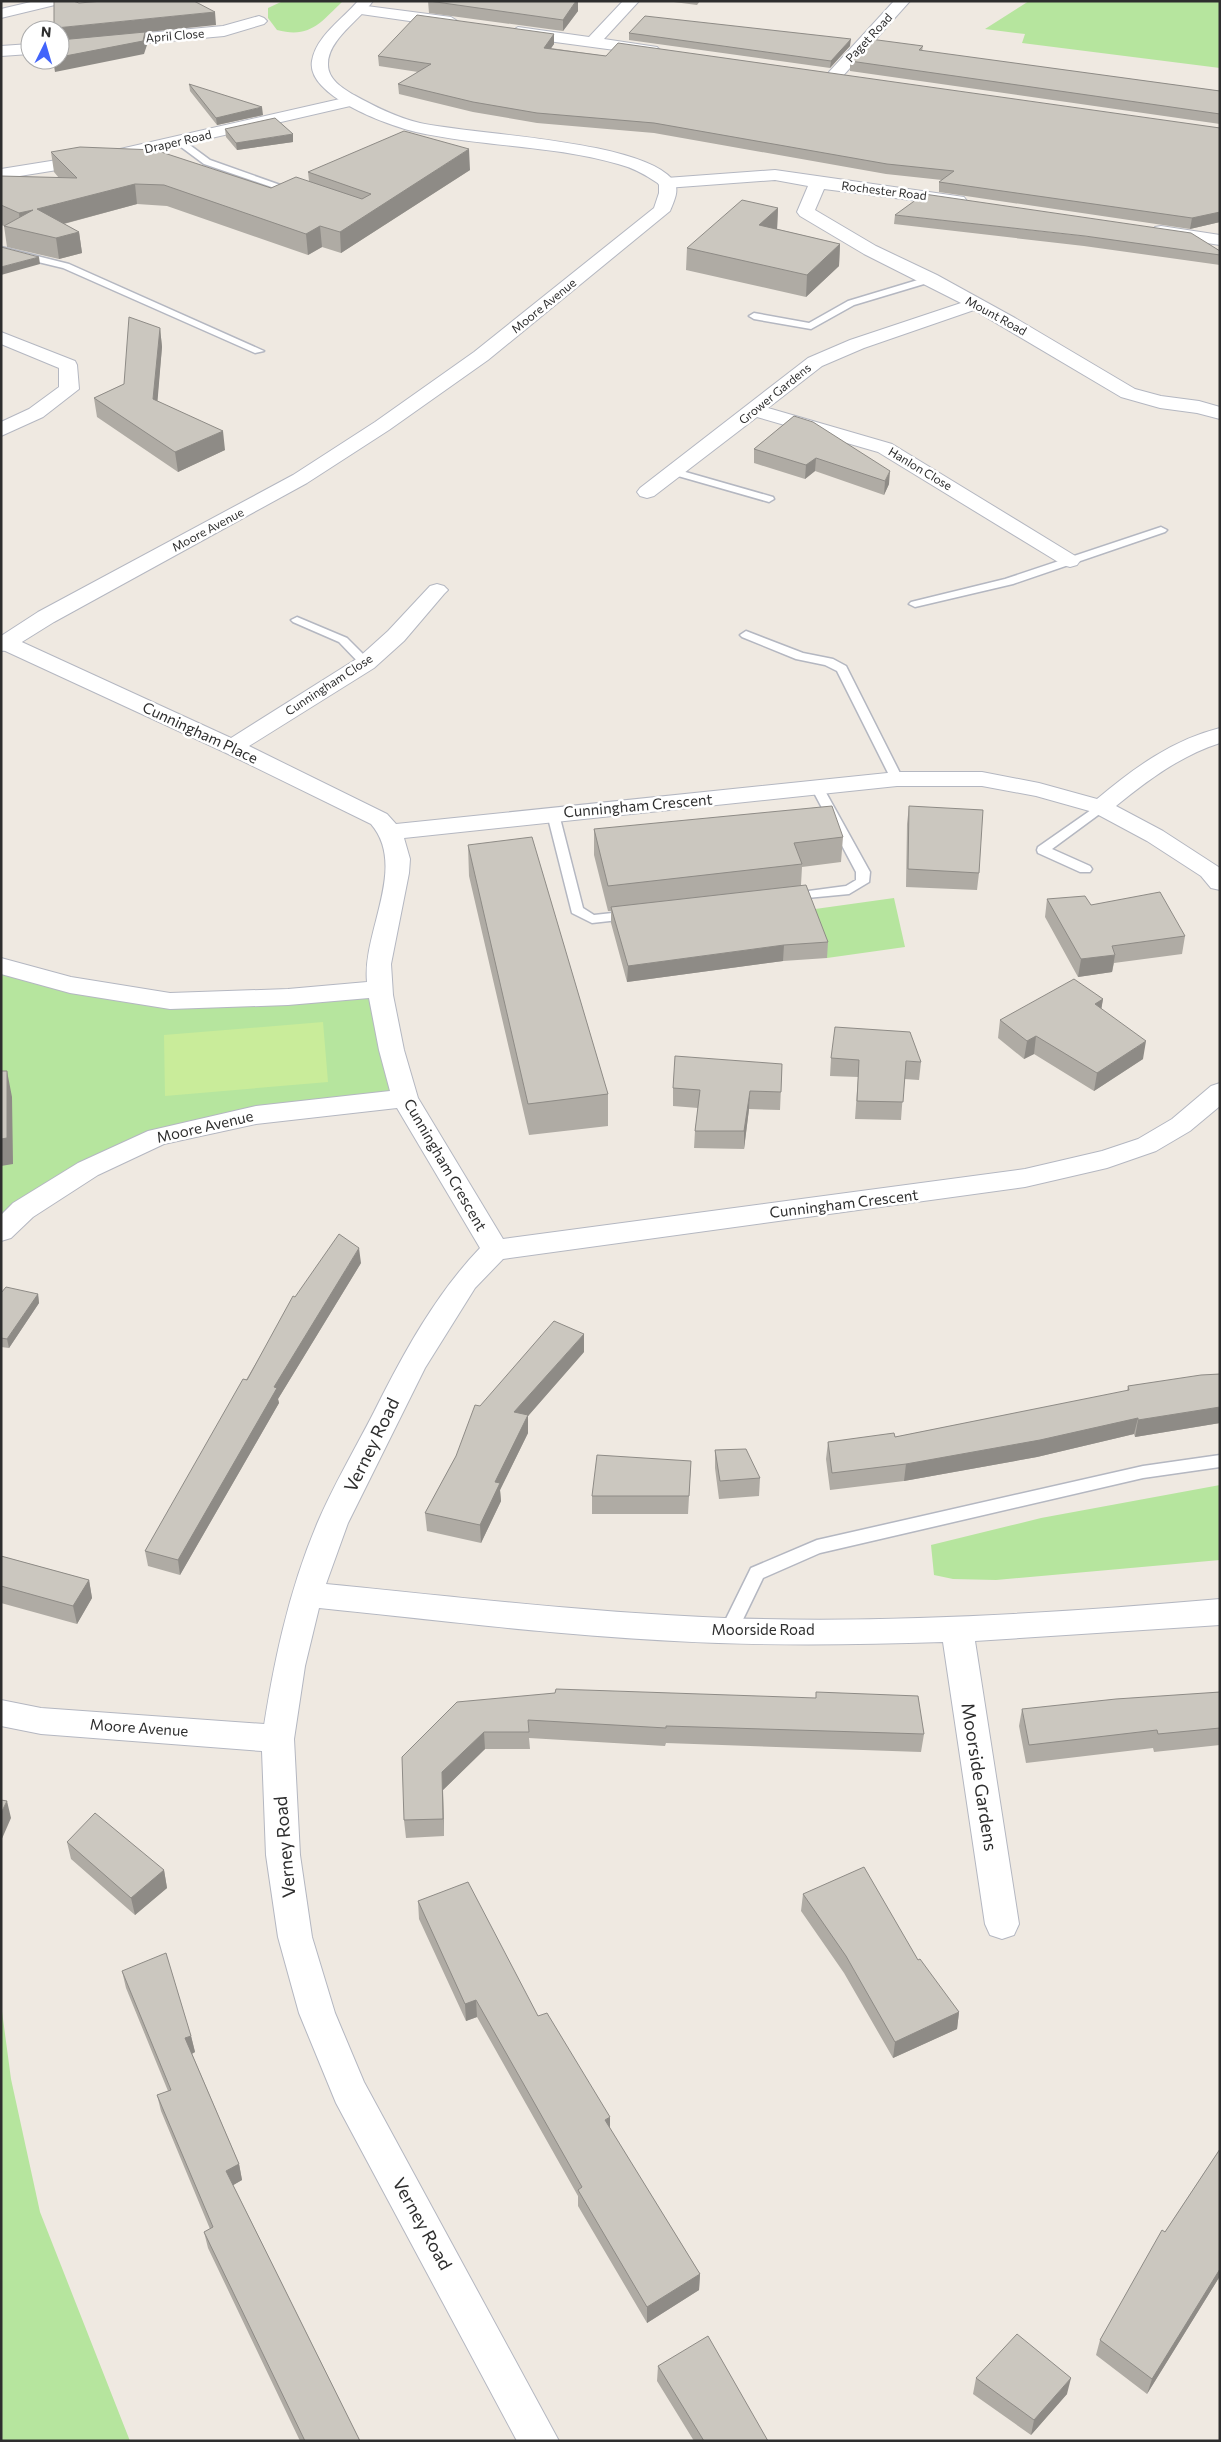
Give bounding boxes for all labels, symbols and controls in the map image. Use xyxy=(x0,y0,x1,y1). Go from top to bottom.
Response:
street label: Paget Road xyxy=(842,10,894,65)
north arrow xyxy=(20,20,70,70)
text: N xyxy=(40,23,52,40)
street label: April Close xyxy=(145,25,205,45)
street label: Draper Road xyxy=(143,127,213,156)
street label: Rochester Road xyxy=(841,178,928,202)
street label: Moore Avenue xyxy=(508,275,578,336)
street label: Mount Road xyxy=(964,293,1029,338)
street label: Grower Gardens xyxy=(736,360,813,426)
street label: Hanlon Close xyxy=(886,444,955,493)
street label: Moore Avenue xyxy=(169,504,246,554)
street label: Cunningham Close xyxy=(282,651,375,718)
street label: Cunningham Place xyxy=(140,697,261,767)
street label: Cunningham Crescent xyxy=(563,790,713,820)
street label: Cunningham Crescent xyxy=(401,1095,491,1234)
street label: Moore Avenue xyxy=(155,1106,255,1146)
street label: Cunningham Crescent xyxy=(769,1185,919,1221)
street label: Verney Road xyxy=(339,1394,403,1495)
street label: Moorside Road xyxy=(711,1620,815,1638)
street label: Moorside Gardens xyxy=(957,1701,1003,1852)
street label: Moore Avenue xyxy=(89,1715,189,1739)
street label: Verney Road xyxy=(269,1795,299,1899)
street label: Verney Road xyxy=(388,2174,457,2274)

